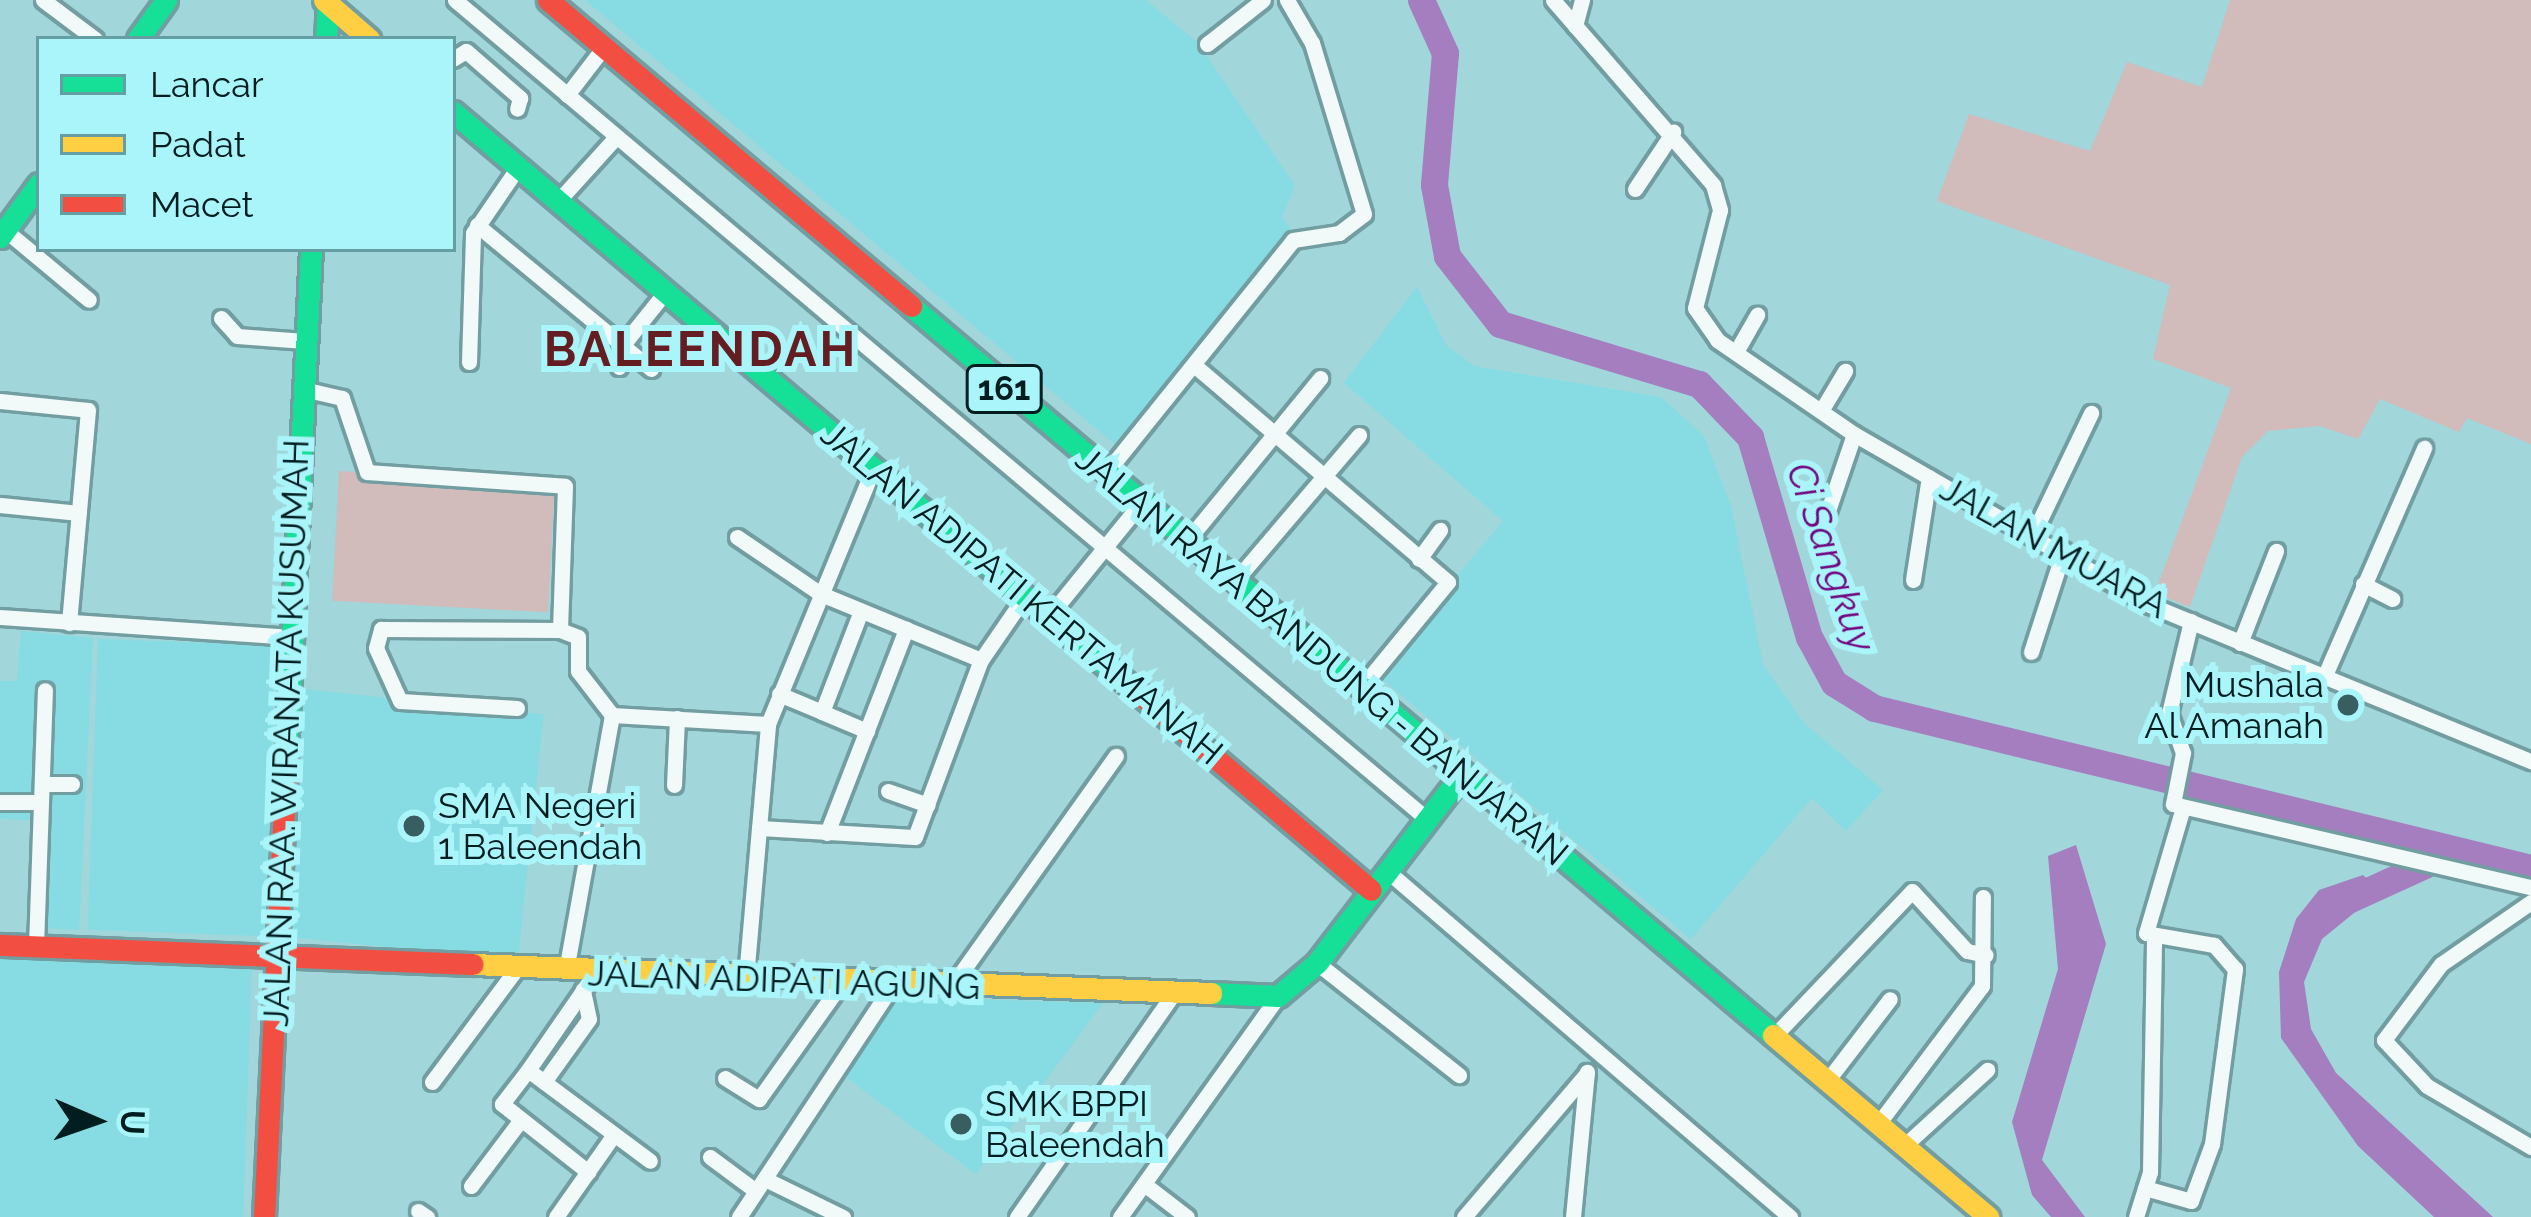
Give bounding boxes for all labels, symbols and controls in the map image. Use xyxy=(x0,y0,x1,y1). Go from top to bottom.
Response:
legend xyxy=(36,36,456,252)
text: Lancar xyxy=(150,63,264,105)
text: Padat xyxy=(150,123,246,165)
text: Macet xyxy=(150,183,254,225)
district label: BALEENDAH xyxy=(544,321,858,379)
road number: 161 xyxy=(965,362,1043,416)
street label: JALAN ADIPATI KERTAMANAH xyxy=(812,412,1232,774)
street label: JALAN RAA. WIRANATA KUSUMAH xyxy=(254,437,318,1029)
street label: JALAN RAYA BANDUNG - BANJARAN xyxy=(1067,437,1577,875)
water label: Ci Sangkuy xyxy=(1777,456,1885,658)
street label: JALAN MUARA xyxy=(1933,467,2175,627)
place label: Mushala Al Amanah xyxy=(2142,662,2324,747)
marker: Mushala Al Amanah xyxy=(2335,692,2361,718)
place label: SMA Negeri 1 Baleendah xyxy=(438,783,642,868)
marker: SMA Negeri 1 Baleendah xyxy=(401,813,427,839)
street label: JALAN ADIPATI AGUNG xyxy=(586,952,982,1008)
north arrow xyxy=(36,1061,156,1181)
place label: SMK BPPI Baleendah xyxy=(985,1081,1165,1166)
text: U xyxy=(113,1109,152,1135)
marker: SMK BPPI Baleendah xyxy=(948,1111,974,1137)

